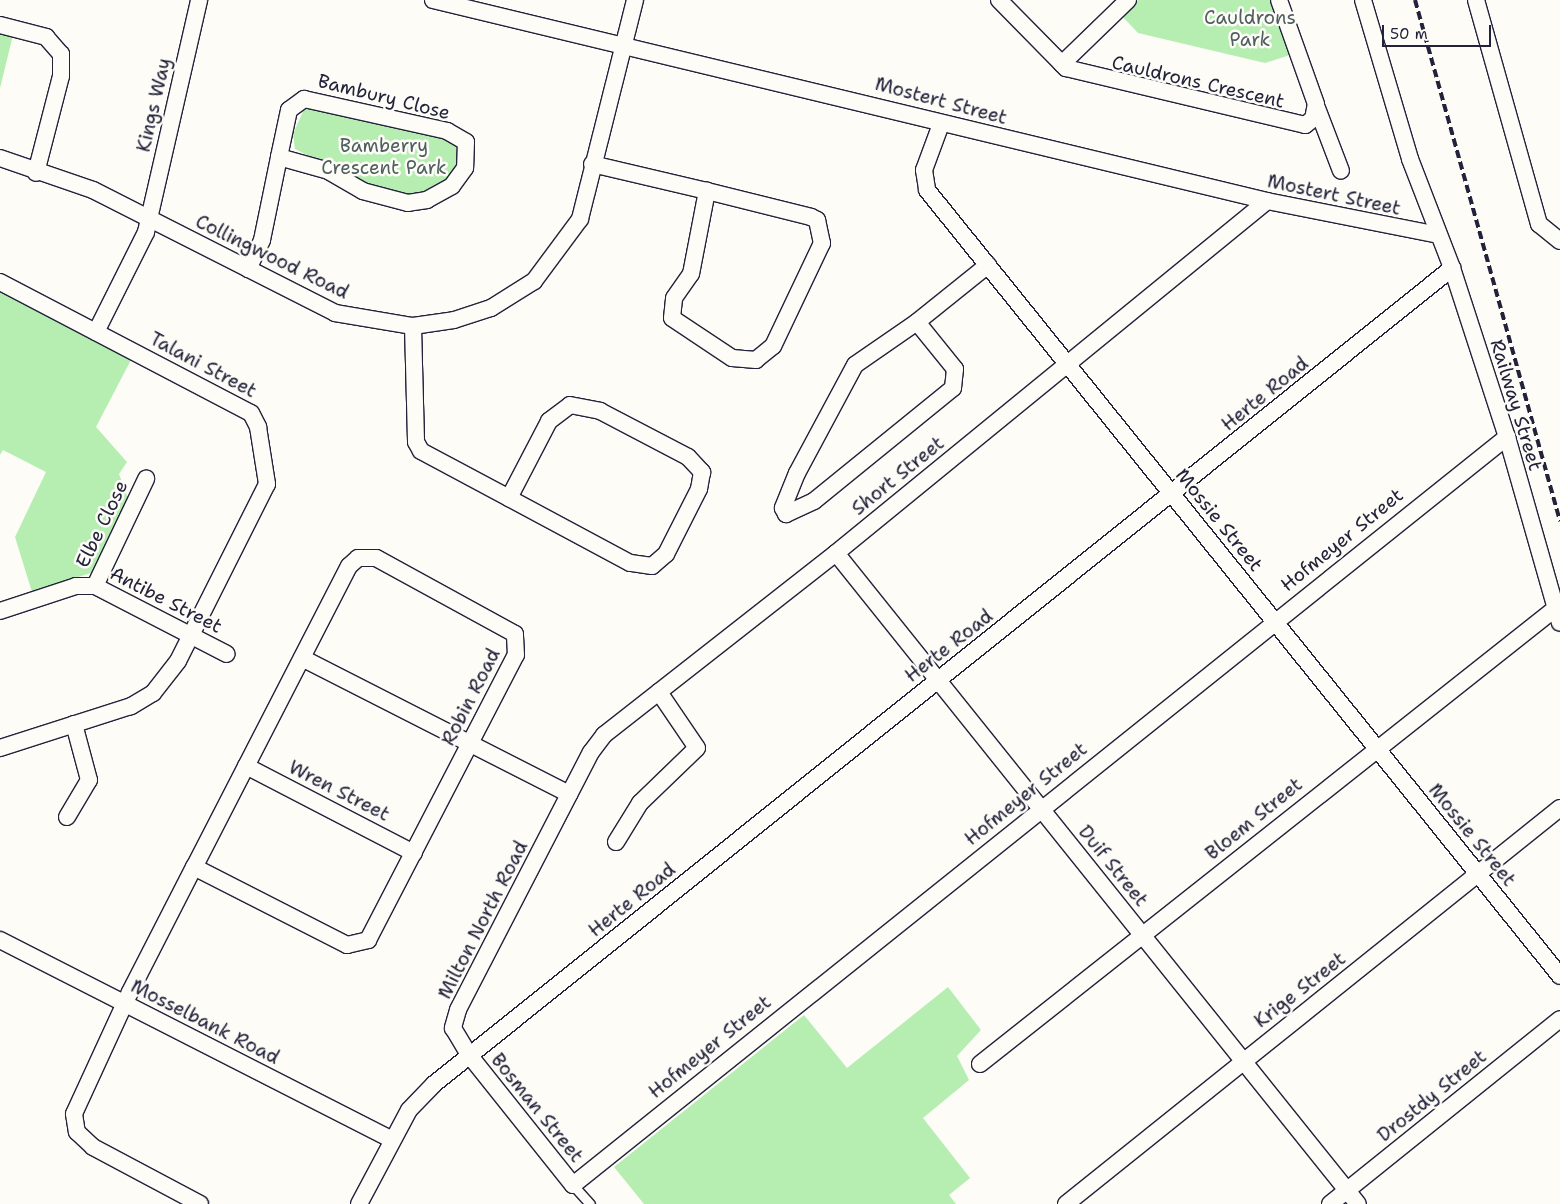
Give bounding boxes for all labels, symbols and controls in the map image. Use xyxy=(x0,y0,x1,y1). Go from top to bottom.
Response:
park label: Cauldrons Park xyxy=(1204,7,1296,51)
scale bar xyxy=(1385,15,1494,47)
text: 50 m xyxy=(1390,24,1428,44)
street label: Cauldrons Crescent xyxy=(1110,51,1286,113)
street label: Kings Way xyxy=(132,56,176,154)
street label: Bambury Close xyxy=(316,70,452,124)
street label: Mostert Street xyxy=(873,72,1009,130)
park label: Bamberry Crescent Park xyxy=(321,135,447,179)
street label: Mostert Street xyxy=(1265,170,1403,220)
street label: Collingwood Road xyxy=(192,210,352,304)
street label: Talani Street xyxy=(146,327,260,403)
street label: Railway Street xyxy=(1485,337,1547,473)
street label: Herte Road xyxy=(1217,352,1313,436)
street label: Short Street xyxy=(847,432,949,520)
street label: Mossie Street xyxy=(1171,464,1267,576)
street label: Elbe Close xyxy=(71,477,133,571)
street label: Hofmeyer Street xyxy=(1276,484,1408,596)
street label: Antibe Street xyxy=(106,562,226,638)
street label: Herte Road xyxy=(901,605,997,687)
street label: Robin Road xyxy=(437,645,505,749)
street label: Hofmeyer Street xyxy=(960,738,1092,850)
street label: Wren Street xyxy=(285,756,393,826)
street label: Bloem Street xyxy=(1201,773,1307,865)
street label: Mossie Street xyxy=(1424,779,1520,891)
street label: Duif Street xyxy=(1073,821,1153,911)
street label: Milton North Road xyxy=(433,837,533,1003)
street label: Herte Road xyxy=(584,858,680,942)
street label: Krige Street xyxy=(1250,947,1350,1033)
street label: Mosselbank Road xyxy=(127,975,283,1069)
street label: Hofmeyer Street xyxy=(644,991,776,1103)
street label: Drostdy Street xyxy=(1373,1045,1491,1147)
street label: Bosman Street xyxy=(486,1049,588,1167)

